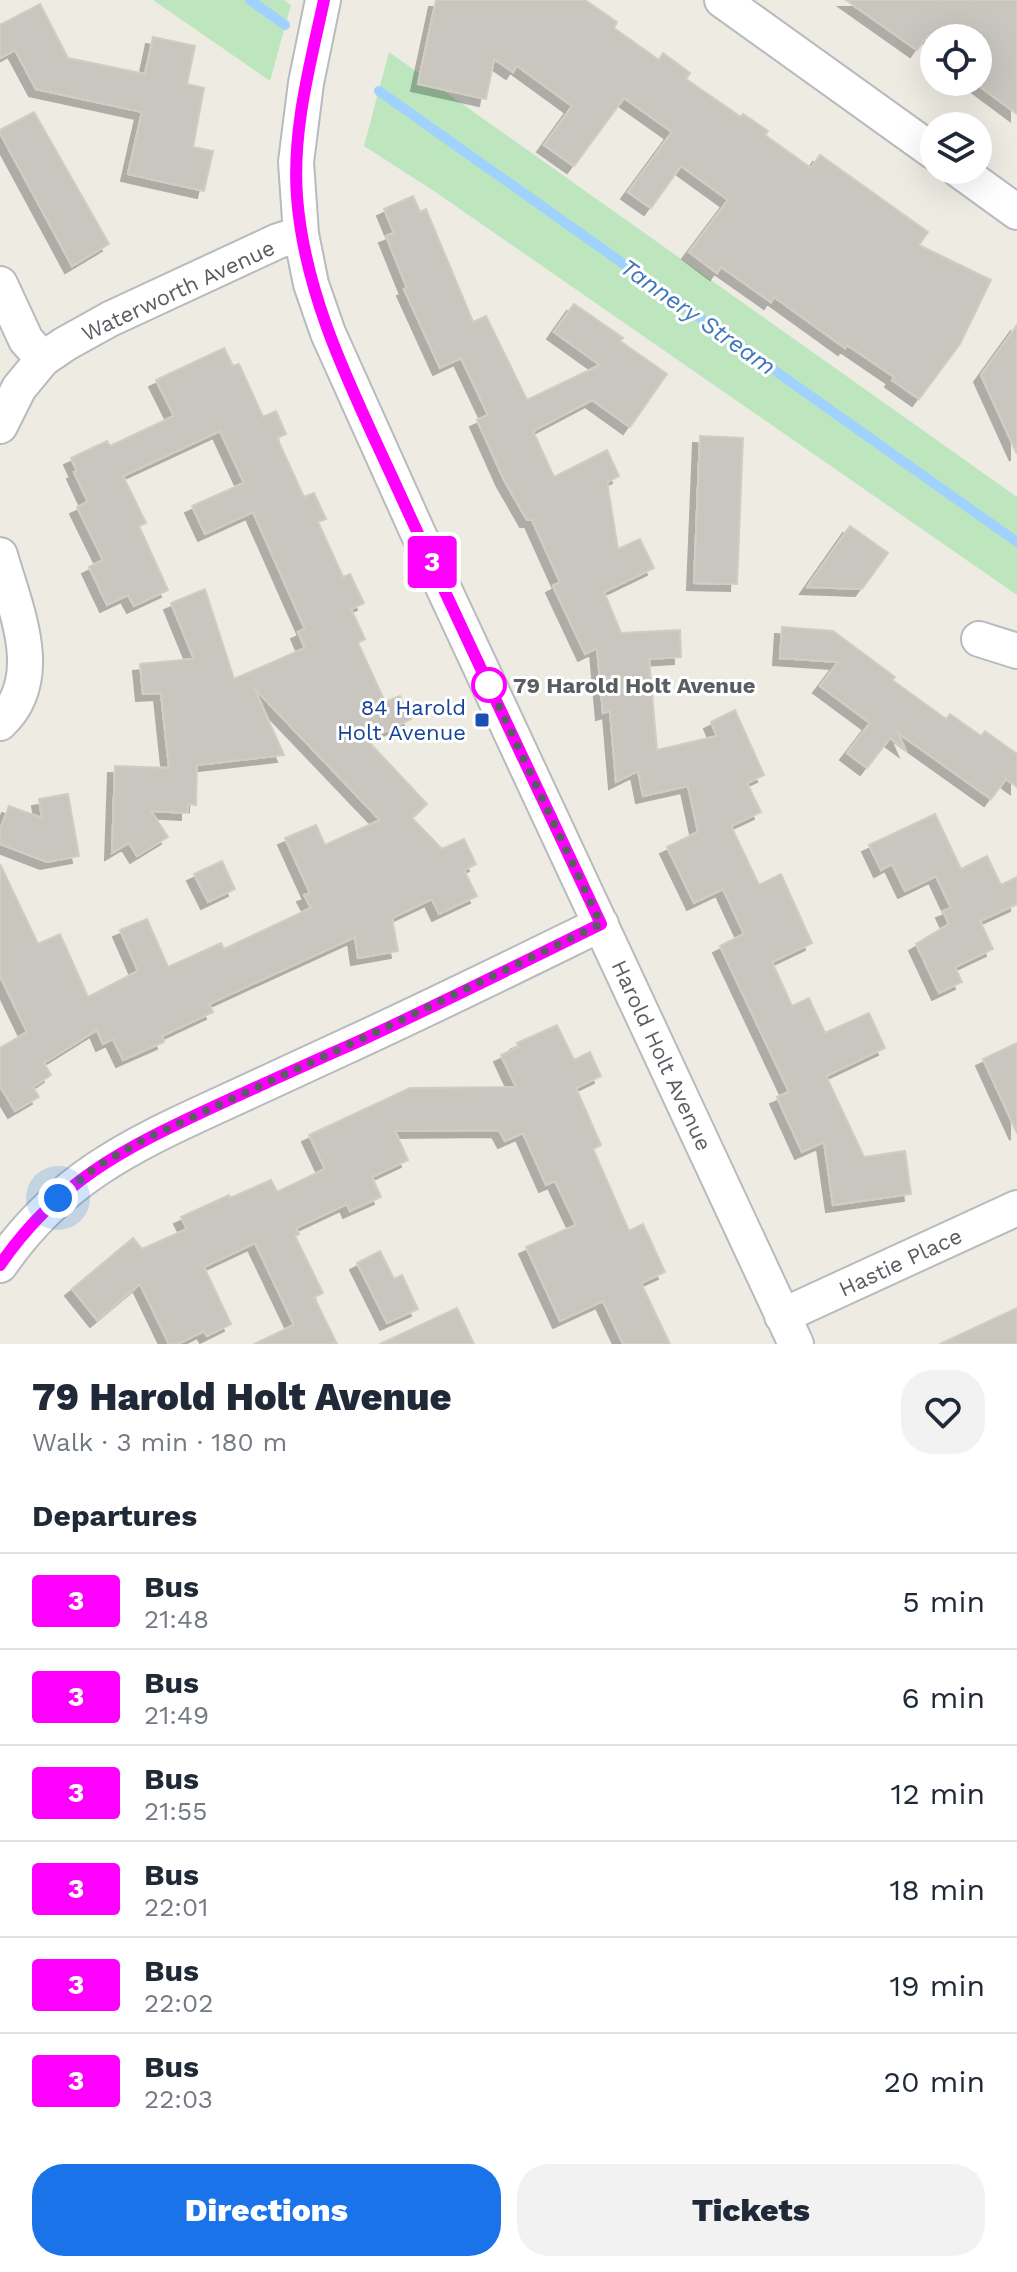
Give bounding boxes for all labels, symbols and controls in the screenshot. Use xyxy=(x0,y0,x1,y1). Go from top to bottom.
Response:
map controls xyxy=(920,24,992,184)
button: locate xyxy=(920,24,992,96)
button: layers xyxy=(920,112,992,184)
street label: Waterworth Avenue xyxy=(78,235,279,346)
water label: Tannery Stream xyxy=(615,253,781,381)
line badge: 3 xyxy=(406,536,458,588)
text: 3 xyxy=(424,545,440,578)
marker: 79 Harold Holt Avenue xyxy=(472,668,506,702)
place label: 79 Harold Holt Avenue xyxy=(513,673,755,698)
place label: 84 Harold Holt Avenue xyxy=(337,695,466,745)
marker: 84 Harold Holt Avenue xyxy=(473,711,491,729)
street label: Harold Holt Avenue xyxy=(606,956,717,1155)
your location xyxy=(38,1178,78,1218)
street label: Hastie Place xyxy=(835,1223,966,1302)
button: heart xyxy=(901,1370,985,1454)
text: 79 Harold Holt Avenue xyxy=(32,1375,452,1419)
text: Walk · 3 min · 180 m xyxy=(32,1427,287,1457)
text: Departures xyxy=(32,1498,197,1533)
text: Bus xyxy=(144,1569,199,1604)
text: 3 xyxy=(68,1584,84,1617)
text: 5 min xyxy=(902,1584,985,1619)
text: 21:48 xyxy=(144,1604,209,1634)
text: Bus xyxy=(144,1665,199,1700)
text: 3 xyxy=(68,1680,84,1713)
text: 6 min xyxy=(901,1680,985,1715)
text: 21:49 xyxy=(144,1700,209,1730)
text: Bus xyxy=(144,1761,199,1796)
text: 3 xyxy=(68,1776,84,1809)
text: 12 min xyxy=(890,1776,985,1811)
text: 21:55 xyxy=(144,1796,207,1826)
text: Bus xyxy=(144,1857,199,1892)
text: 3 xyxy=(68,1872,84,1905)
text: 18 min xyxy=(889,1872,985,1907)
text: 22:01 xyxy=(144,1892,208,1922)
text: Bus xyxy=(144,1953,199,1988)
text: 3 xyxy=(68,1968,84,2001)
text: 19 min xyxy=(889,1968,985,2003)
text: 22:02 xyxy=(144,1988,213,2018)
text: Bus xyxy=(144,2049,199,2084)
text: 3 xyxy=(68,2064,84,2097)
text: 20 min xyxy=(883,2064,985,2099)
text: 22:03 xyxy=(144,2084,213,2114)
button: Directions xyxy=(32,2164,501,2256)
button: Tickets xyxy=(517,2164,985,2256)

